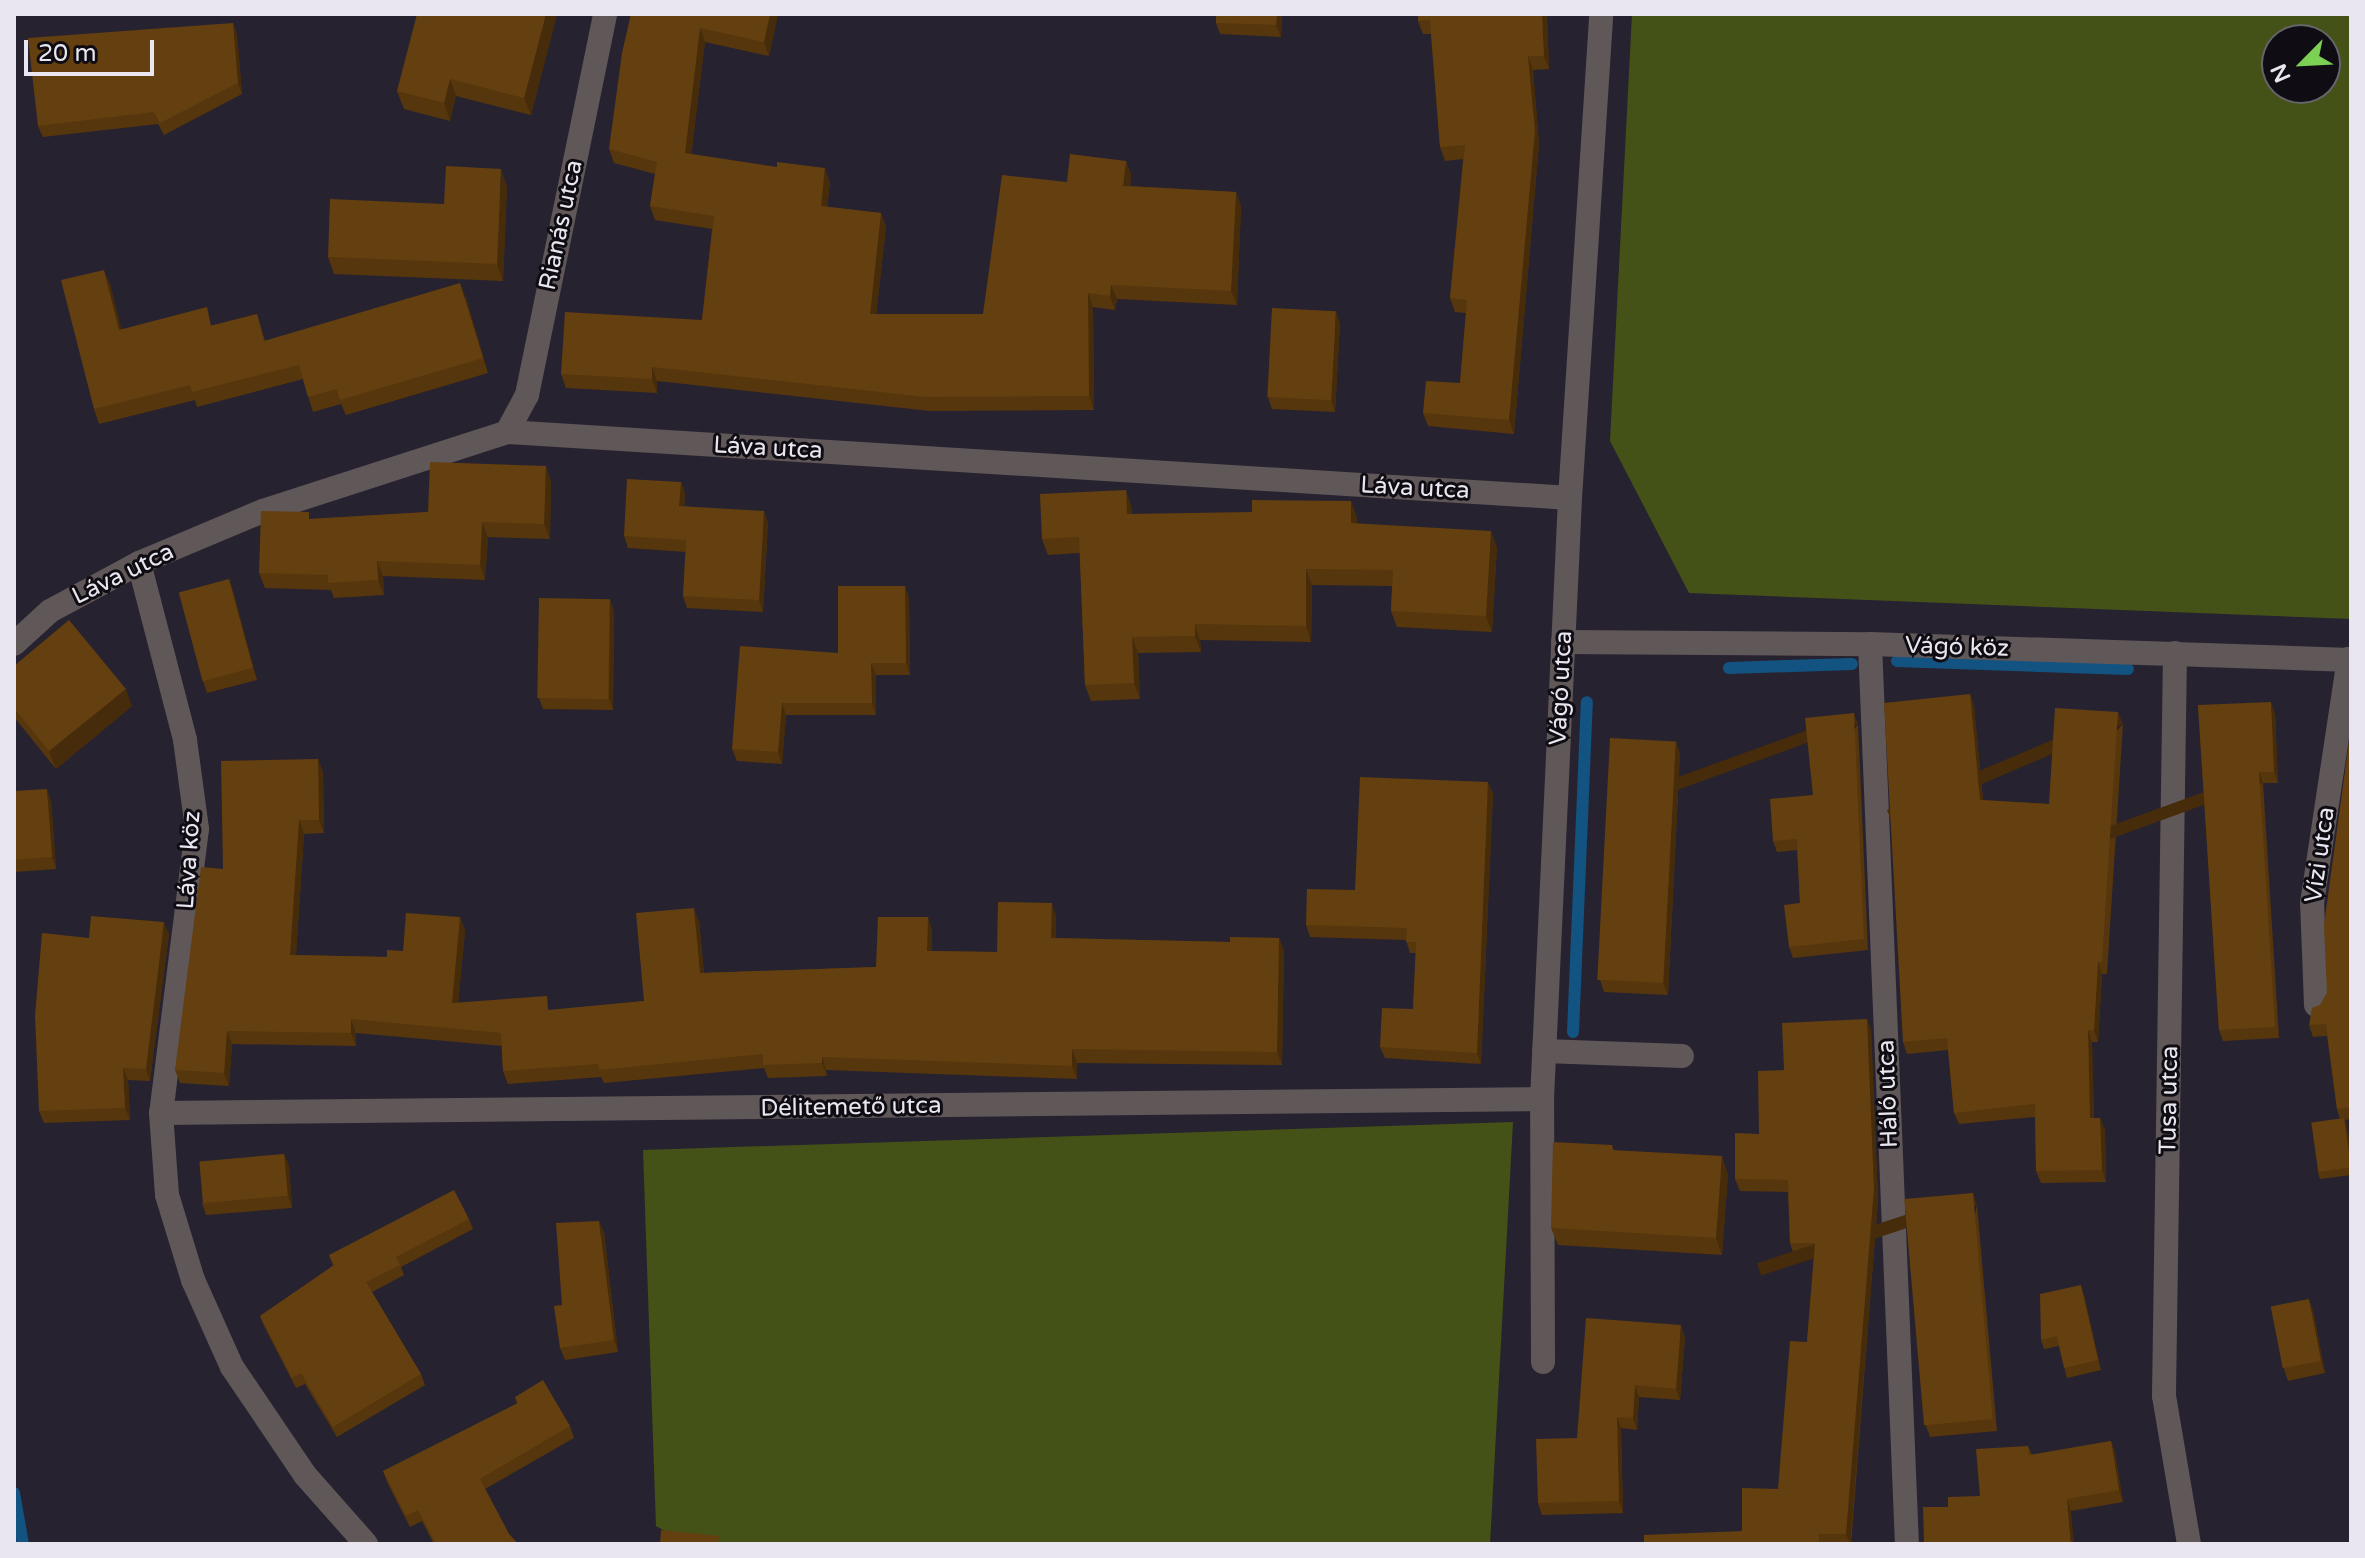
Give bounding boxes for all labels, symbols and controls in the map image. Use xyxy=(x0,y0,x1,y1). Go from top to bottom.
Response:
scale bar xyxy=(28,24,158,74)
north arrow xyxy=(2261,24,2341,104)
text: 20 m xyxy=(38,39,96,68)
text: N xyxy=(2265,60,2296,86)
street label: Rianás utca xyxy=(533,157,589,293)
street label: Láva utca xyxy=(713,431,823,465)
street label: Láva utca xyxy=(1360,471,1470,505)
street label: Láva utca xyxy=(68,537,178,611)
street label: Vágó utca xyxy=(1544,630,1578,746)
street label: Vágó köz xyxy=(1904,631,2010,663)
street label: Vízi utca xyxy=(2299,805,2341,905)
street label: Láva köz xyxy=(171,810,207,910)
street label: Háló utca xyxy=(1872,1039,1904,1149)
street label: Tusa utca xyxy=(2154,1045,2184,1155)
street label: Délitemető utca xyxy=(760,1091,942,1123)

